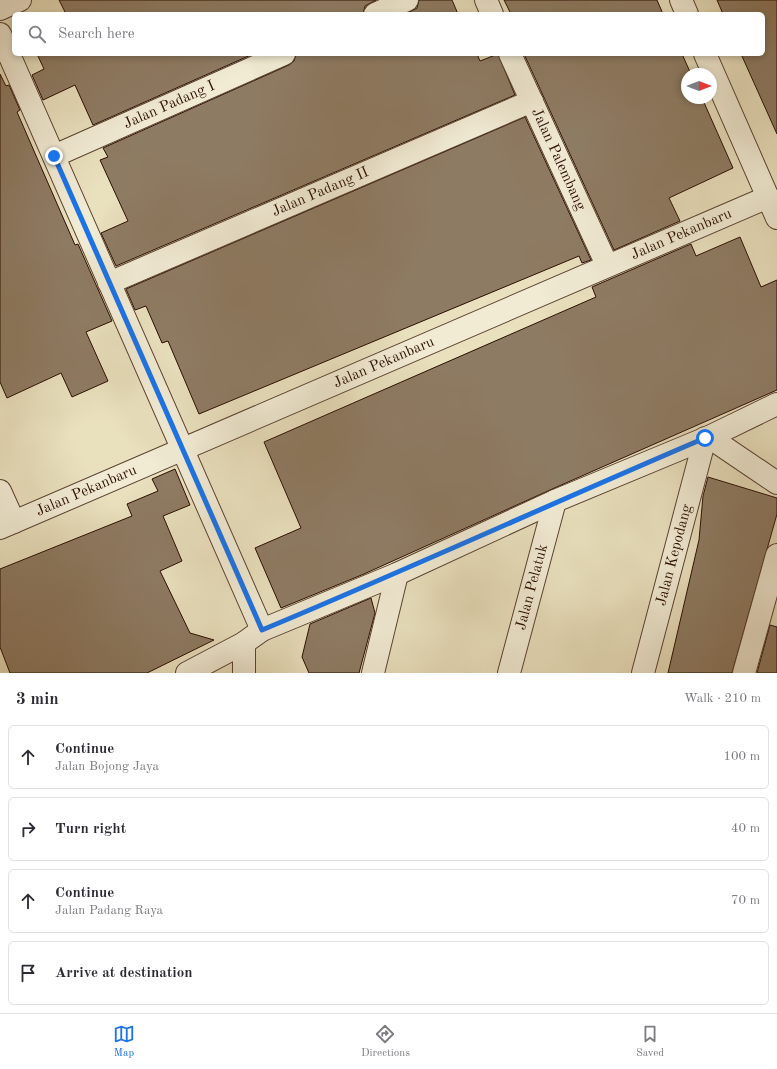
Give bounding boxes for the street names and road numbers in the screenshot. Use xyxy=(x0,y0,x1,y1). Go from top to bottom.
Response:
street label: Jalan Padang I xyxy=(121,78,217,132)
street label: Jalan Palembang xyxy=(529,106,588,213)
street label: Jalan Padang II xyxy=(270,165,371,220)
street label: Jalan Pekanbaru xyxy=(629,206,734,263)
street label: Jalan Pekanbaru xyxy=(331,334,437,391)
street label: Jalan Pekanbaru xyxy=(34,462,139,519)
street label: Jalan Kepodang xyxy=(654,503,695,607)
street label: Jalan Pelatuk xyxy=(513,542,551,632)

